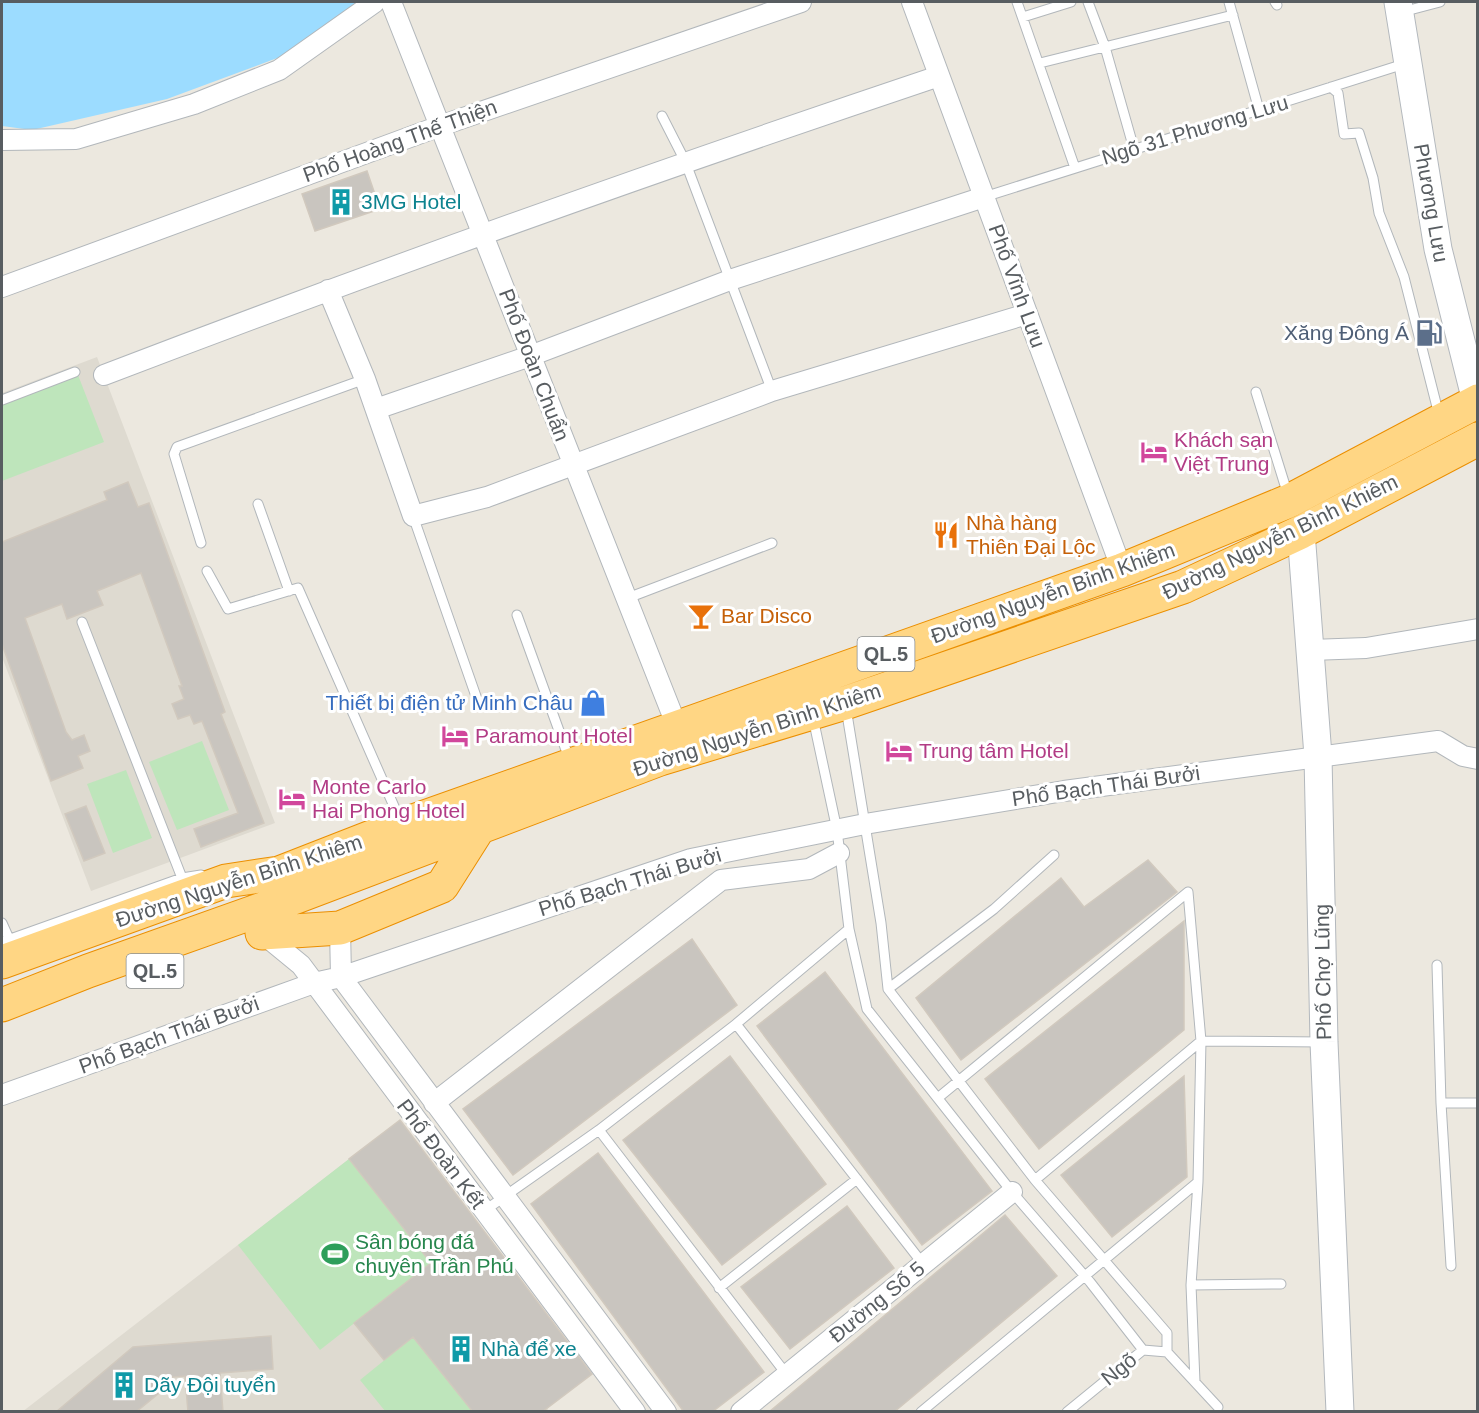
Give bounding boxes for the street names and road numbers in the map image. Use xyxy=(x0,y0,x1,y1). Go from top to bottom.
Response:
street label: Ngõ 31 Phương Lưu xyxy=(1099,90,1291,169)
street label: Phố Hoàng Thế Thiện xyxy=(300,95,500,186)
street label: Phương Lưu xyxy=(1410,142,1453,264)
street label: Phố Vĩnh Lưu xyxy=(984,221,1050,351)
street label: Phố Đoàn Chuẩn xyxy=(495,285,574,444)
street label: Đường Nguyễn Bình Khiêm xyxy=(1158,469,1401,604)
street label: Đường Nguyễn Bỉnh Khiêm xyxy=(928,538,1178,647)
road number: QL.5 xyxy=(858,637,914,671)
street label: Đường Nguyễn Bình Khiêm xyxy=(630,679,884,780)
street label: Phố Bạch Thái Bưởi xyxy=(1010,761,1201,810)
street label: Đường Nguyễn Bỉnh Khiêm xyxy=(113,830,365,931)
street label: Phố Bạch Thái Bưởi xyxy=(536,843,724,920)
street label: Phố Chợ Lũng xyxy=(1310,904,1335,1040)
road number: QL.5 xyxy=(126,954,184,988)
street label: Phố Bạch Thái Bưởi xyxy=(76,991,262,1078)
street label: Phố Đoàn Kết xyxy=(393,1095,490,1213)
street label: Đường Số 5 xyxy=(825,1256,929,1347)
street label: Ngõ xyxy=(1096,1348,1141,1390)

